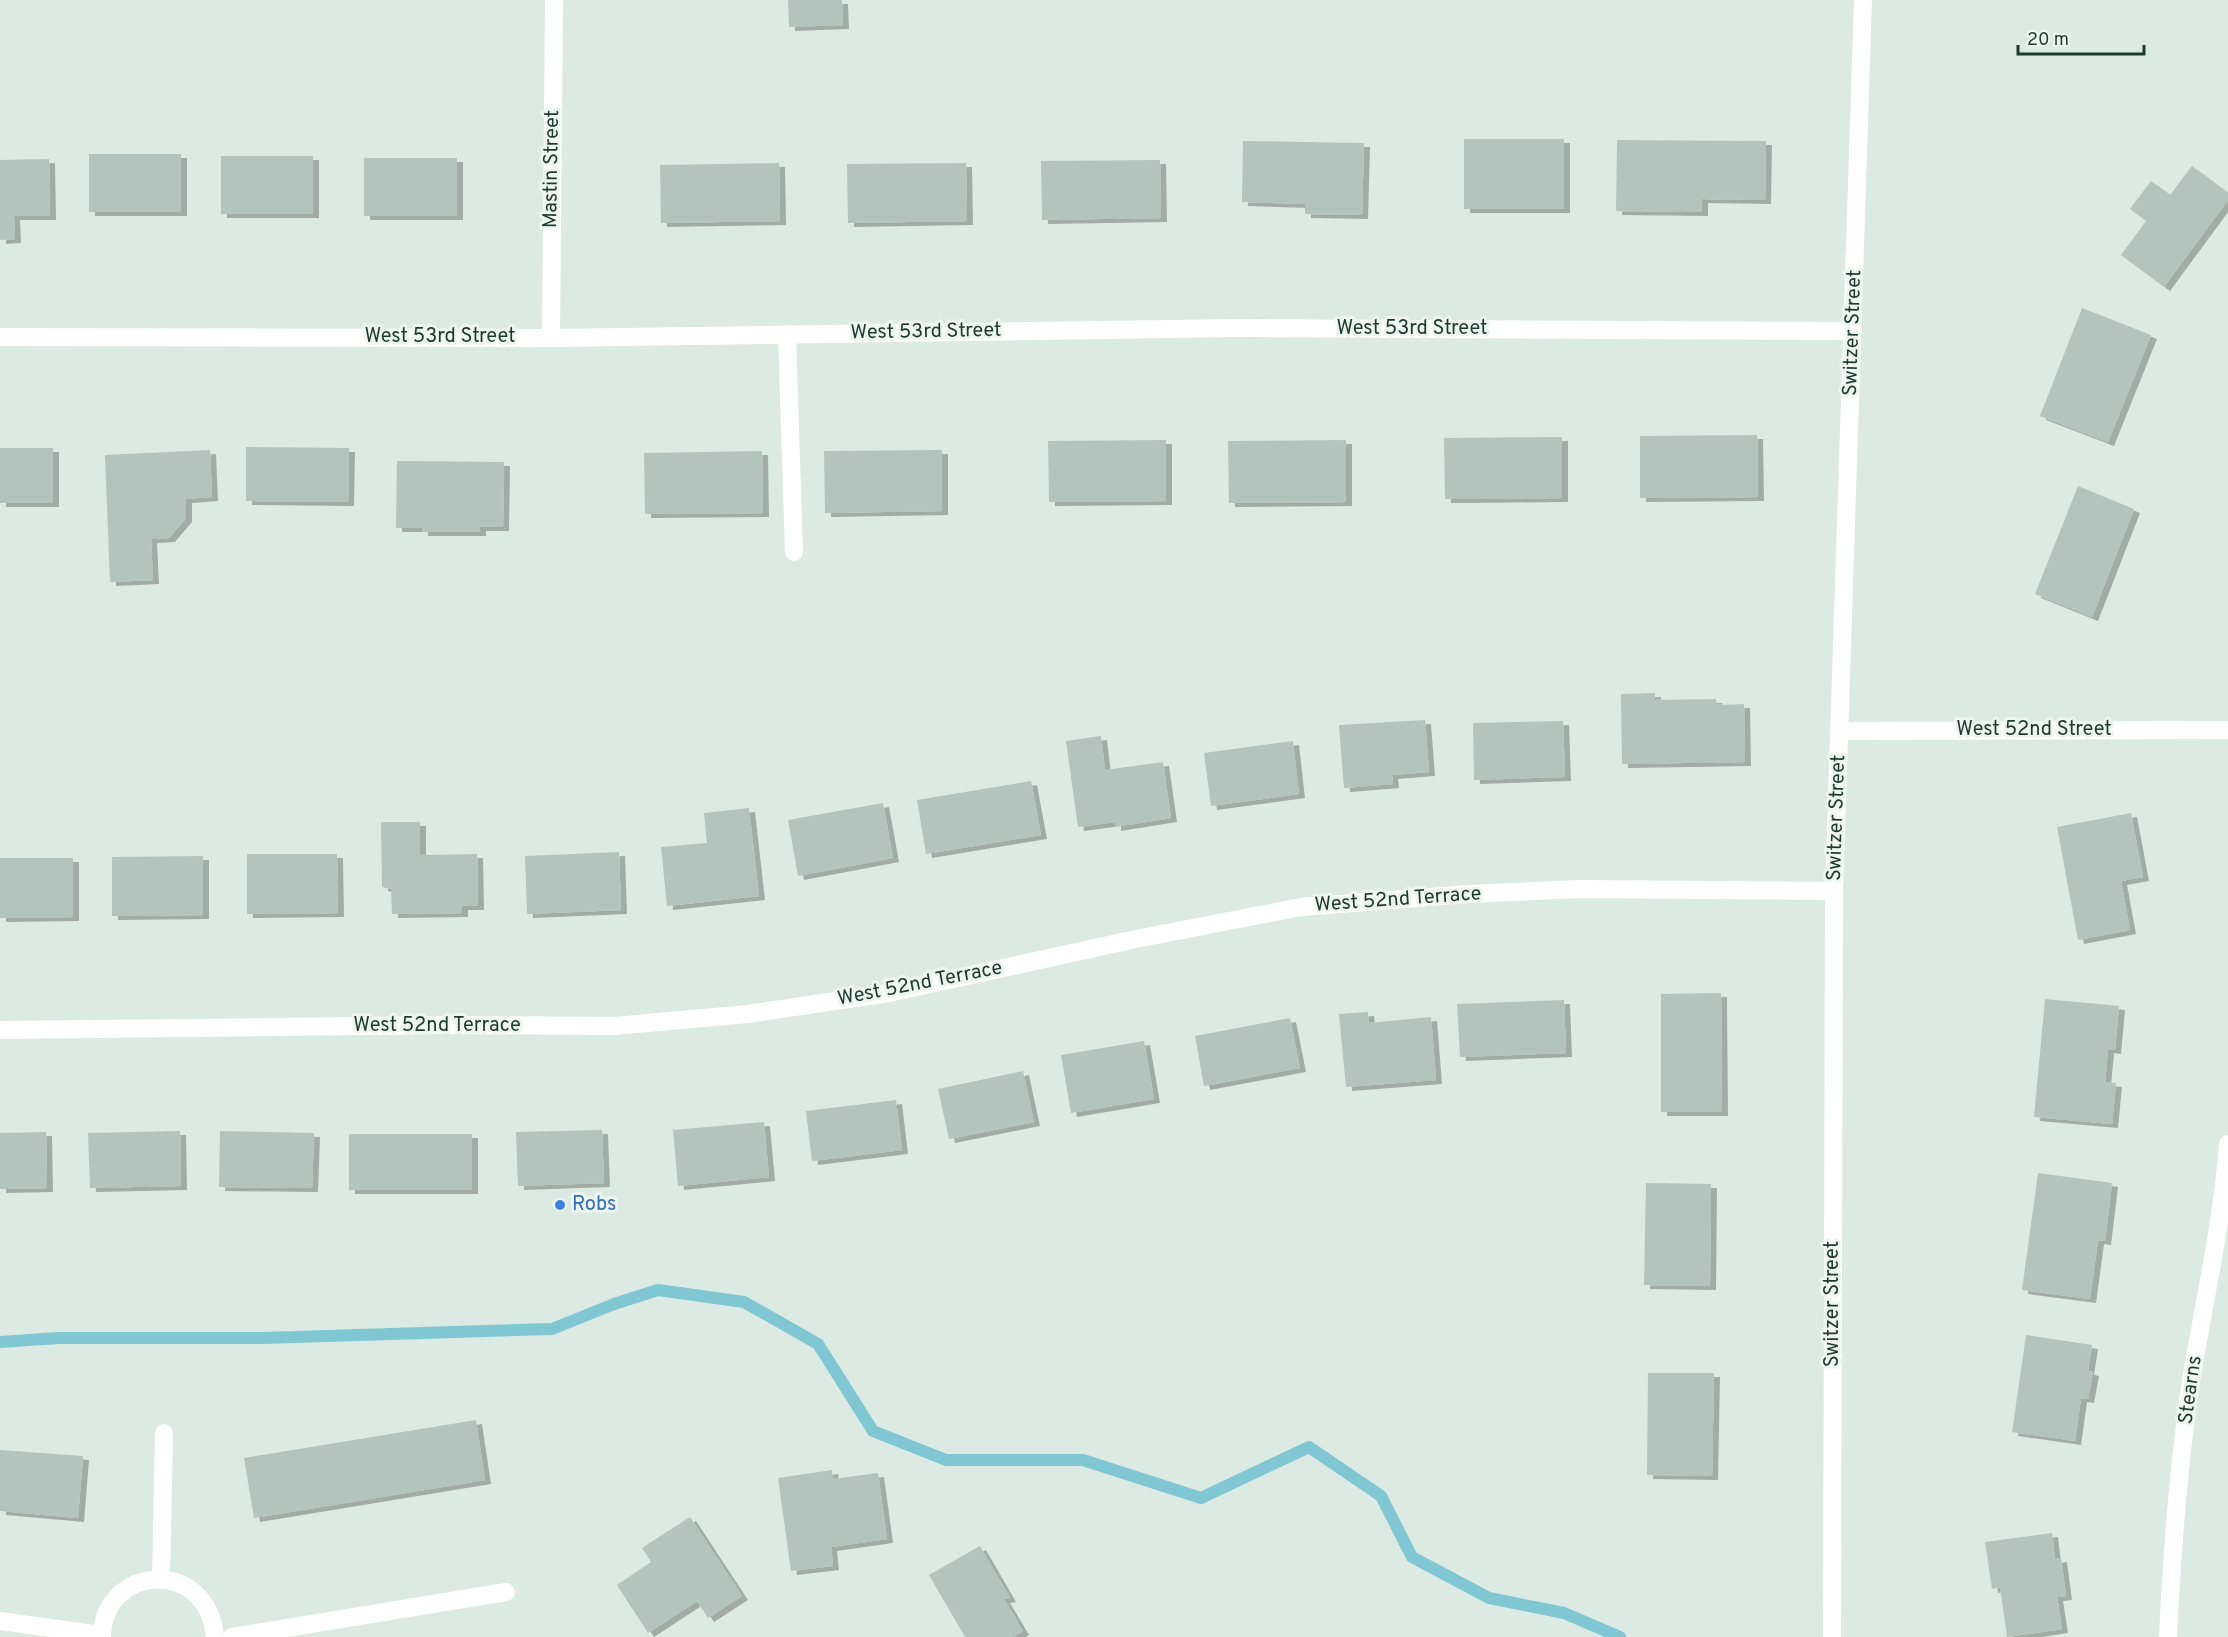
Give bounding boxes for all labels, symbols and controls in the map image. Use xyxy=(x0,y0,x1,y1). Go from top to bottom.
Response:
scale bar xyxy=(2018,18,2144,56)
text: 20 m xyxy=(2027,29,2069,52)
street label: Mastin Street xyxy=(538,110,566,228)
street label: Switzer Street xyxy=(1838,269,1868,397)
street label: West 53rd Street xyxy=(1336,316,1488,342)
street label: West 53rd Street xyxy=(850,318,1002,346)
street label: West 53rd Street xyxy=(364,324,516,350)
street label: West 52nd Street xyxy=(1956,717,2112,743)
street label: Switzer Street xyxy=(1822,754,1852,882)
street label: West 52nd Terrace xyxy=(1314,881,1482,919)
street label: West 52nd Terrace xyxy=(835,955,1005,1013)
street label: West 52nd Terrace xyxy=(353,1013,521,1039)
place label: Robs xyxy=(572,1192,616,1218)
marker: Robs xyxy=(553,1198,567,1212)
street label: Switzer Street xyxy=(1820,1241,1846,1367)
street label: Stearns xyxy=(2173,1354,2209,1426)

